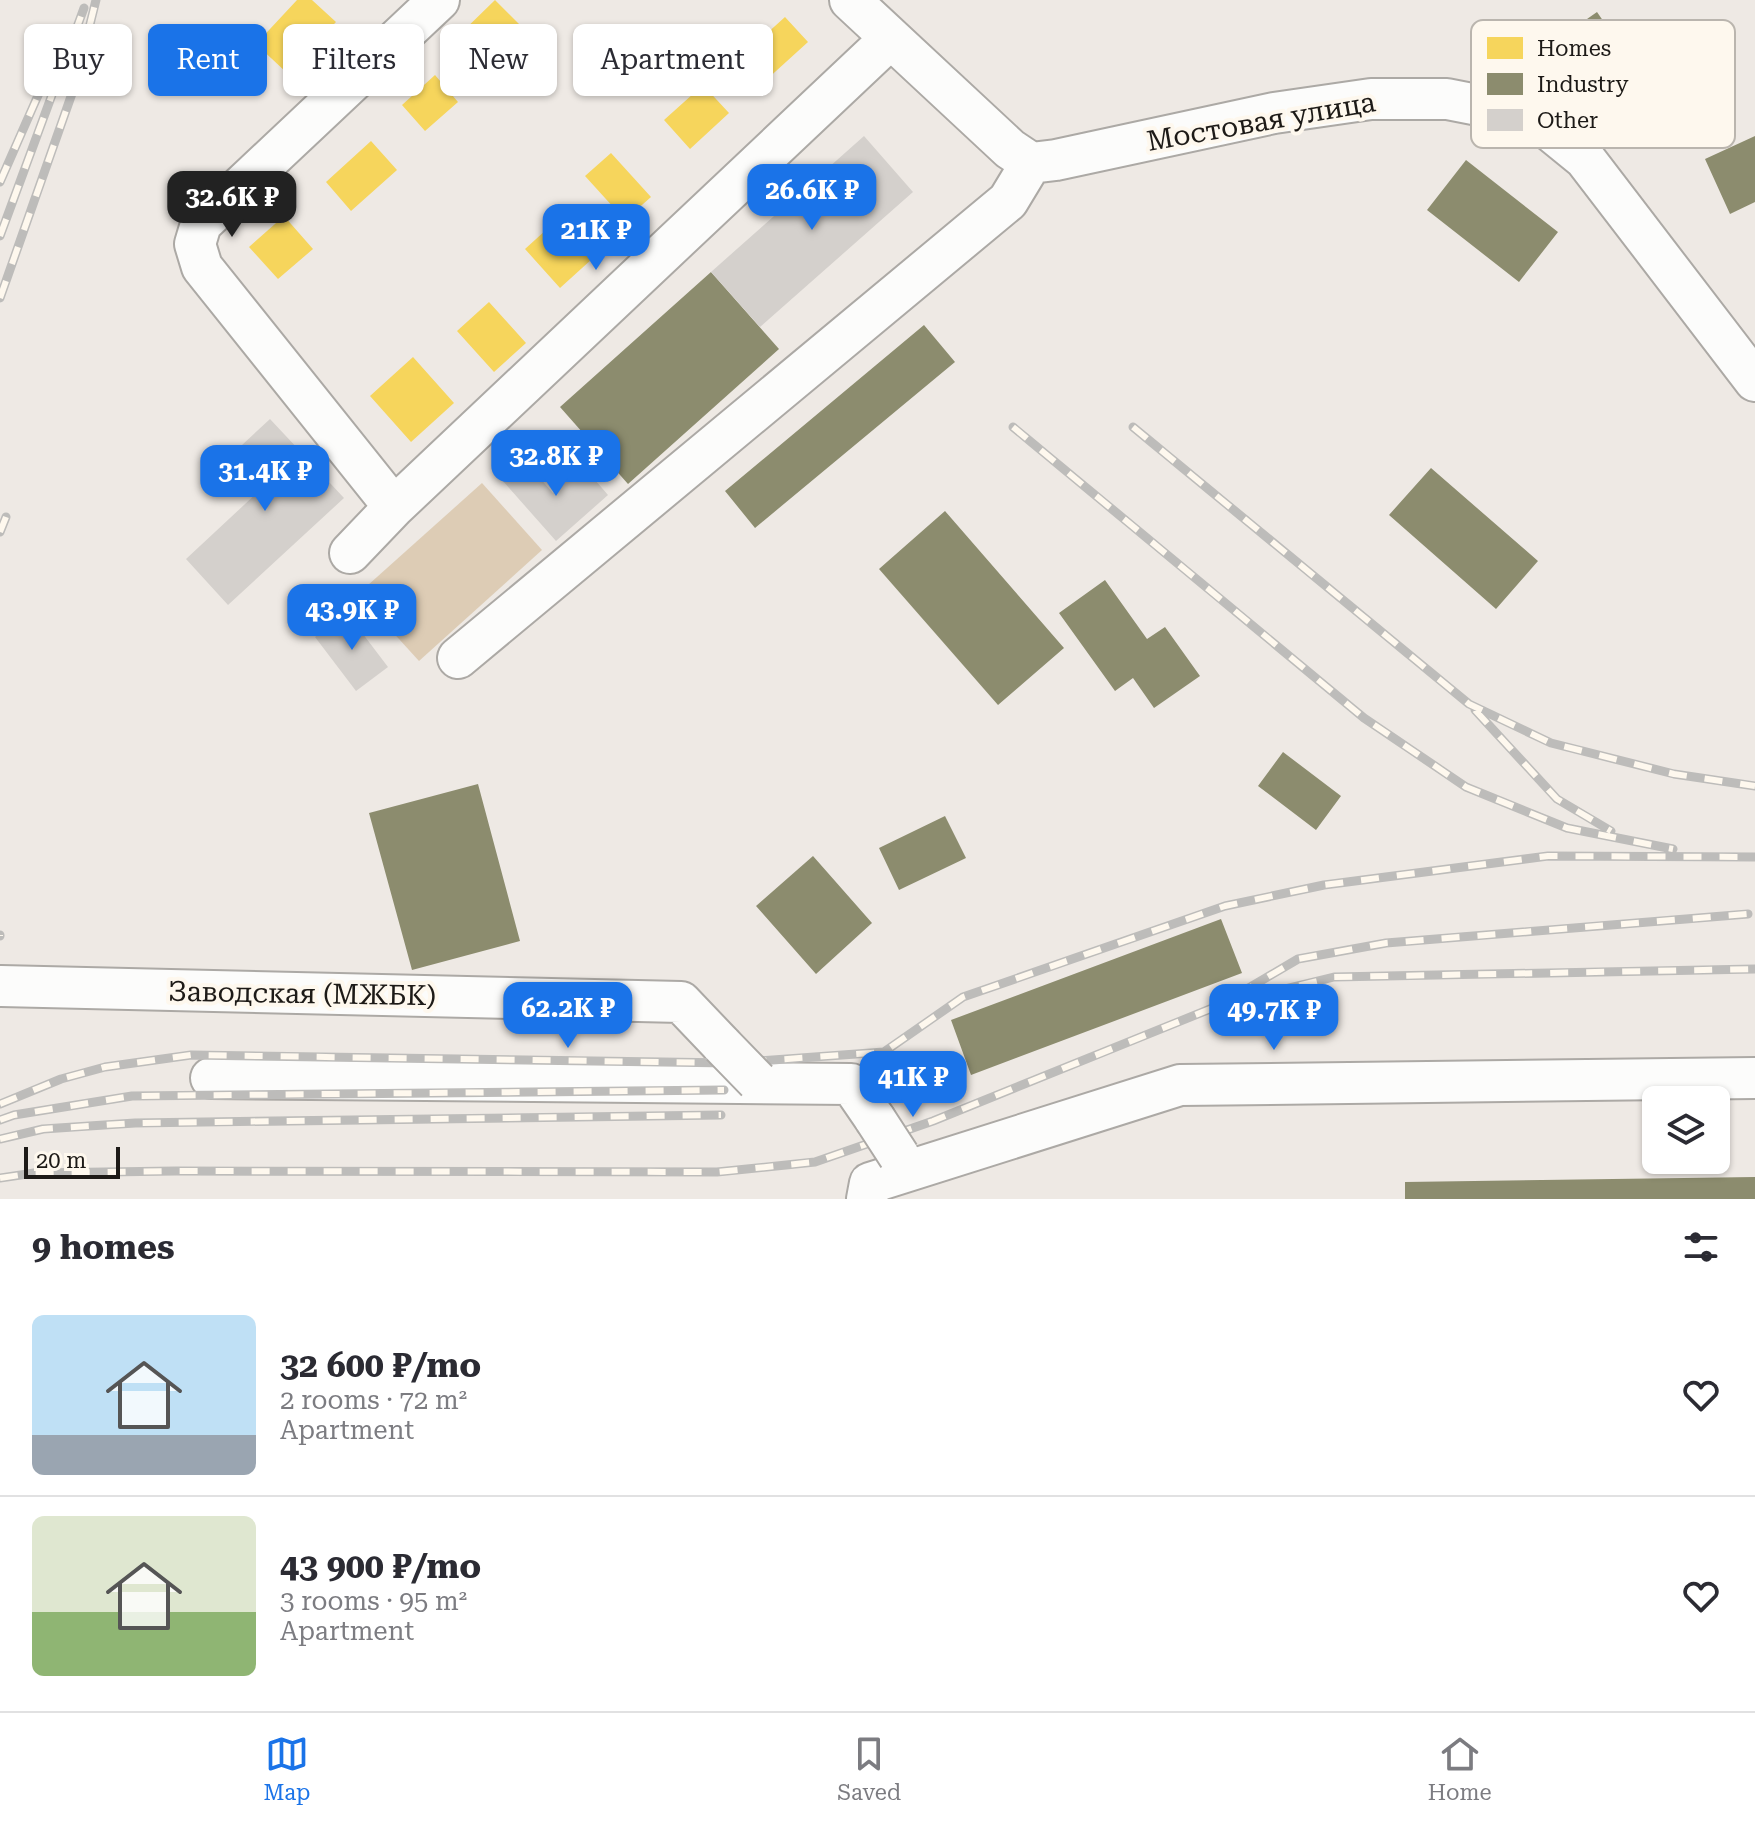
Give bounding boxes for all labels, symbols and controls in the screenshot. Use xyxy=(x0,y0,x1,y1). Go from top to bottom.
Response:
legend xyxy=(1471,20,1735,148)
chip: Buy xyxy=(24,24,132,96)
chip: Rent xyxy=(148,24,267,96)
chip: Filters xyxy=(283,24,424,96)
chip: New xyxy=(440,24,557,96)
chip: Apartment xyxy=(573,24,773,96)
text: Homes xyxy=(1537,36,1611,61)
text: Industry xyxy=(1537,72,1628,97)
street label: Мостовая улица xyxy=(1144,85,1378,158)
text: Other xyxy=(1537,108,1598,133)
pin: 26.6K ₽ xyxy=(738,164,886,232)
pin: 32.6K ₽ xyxy=(158,171,306,239)
text: 26.6K ₽ xyxy=(765,175,859,205)
text: 32.6K ₽ xyxy=(185,182,279,212)
pin: 21K ₽ xyxy=(540,204,652,272)
text: 21K ₽ xyxy=(561,215,631,245)
pin: 32.8K ₽ xyxy=(482,430,630,498)
text: 32.8K ₽ xyxy=(509,441,603,471)
pin: 31.4K ₽ xyxy=(191,445,339,513)
text: 31.4K ₽ xyxy=(218,456,312,486)
pin: 43.9K ₽ xyxy=(278,584,426,652)
text: 43.9K ₽ xyxy=(305,595,399,625)
street label: Заводская (МЖБК) xyxy=(168,975,436,1012)
pin: 62.2K ₽ xyxy=(494,982,642,1050)
pin: 49.7K ₽ xyxy=(1200,984,1348,1052)
text: 62.2K ₽ xyxy=(521,993,615,1023)
text: 49.7K ₽ xyxy=(1227,995,1321,1025)
pin: 41K ₽ xyxy=(857,1051,969,1119)
text: 41K ₽ xyxy=(878,1062,948,1092)
map controls xyxy=(1642,1086,1730,1174)
button: layers xyxy=(1642,1086,1730,1174)
scale bar xyxy=(24,1143,120,1179)
text: 20 m xyxy=(36,1148,86,1173)
icon: filters xyxy=(1679,1225,1723,1269)
text: 9 homes xyxy=(32,1227,175,1267)
text: 32 600 ₽/mo xyxy=(280,1345,481,1385)
icon: home xyxy=(96,1347,192,1443)
icon: heart xyxy=(1679,1373,1723,1417)
text: 2 rooms · 72 m² xyxy=(280,1385,467,1415)
text: Apartment xyxy=(280,1415,414,1445)
text: 43 900 ₽/mo xyxy=(280,1546,481,1586)
icon: home xyxy=(96,1548,192,1644)
icon: heart xyxy=(1679,1574,1723,1618)
text: 3 rooms · 95 m² xyxy=(280,1586,467,1616)
text: Apartment xyxy=(280,1616,414,1646)
tab: Map xyxy=(263,1732,310,1805)
tab: Saved xyxy=(837,1732,901,1805)
tab: Home xyxy=(1428,1732,1492,1805)

